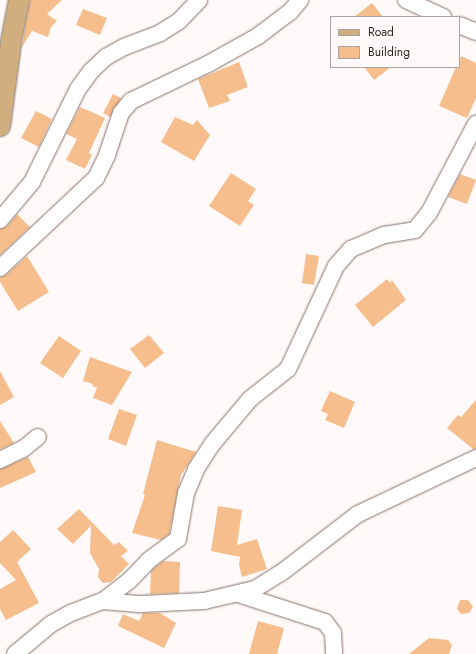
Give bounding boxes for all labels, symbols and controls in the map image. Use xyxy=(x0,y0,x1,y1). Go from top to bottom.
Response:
legend xyxy=(330,16,460,68)
text: Road xyxy=(368,23,394,41)
text: Building xyxy=(368,43,410,61)

